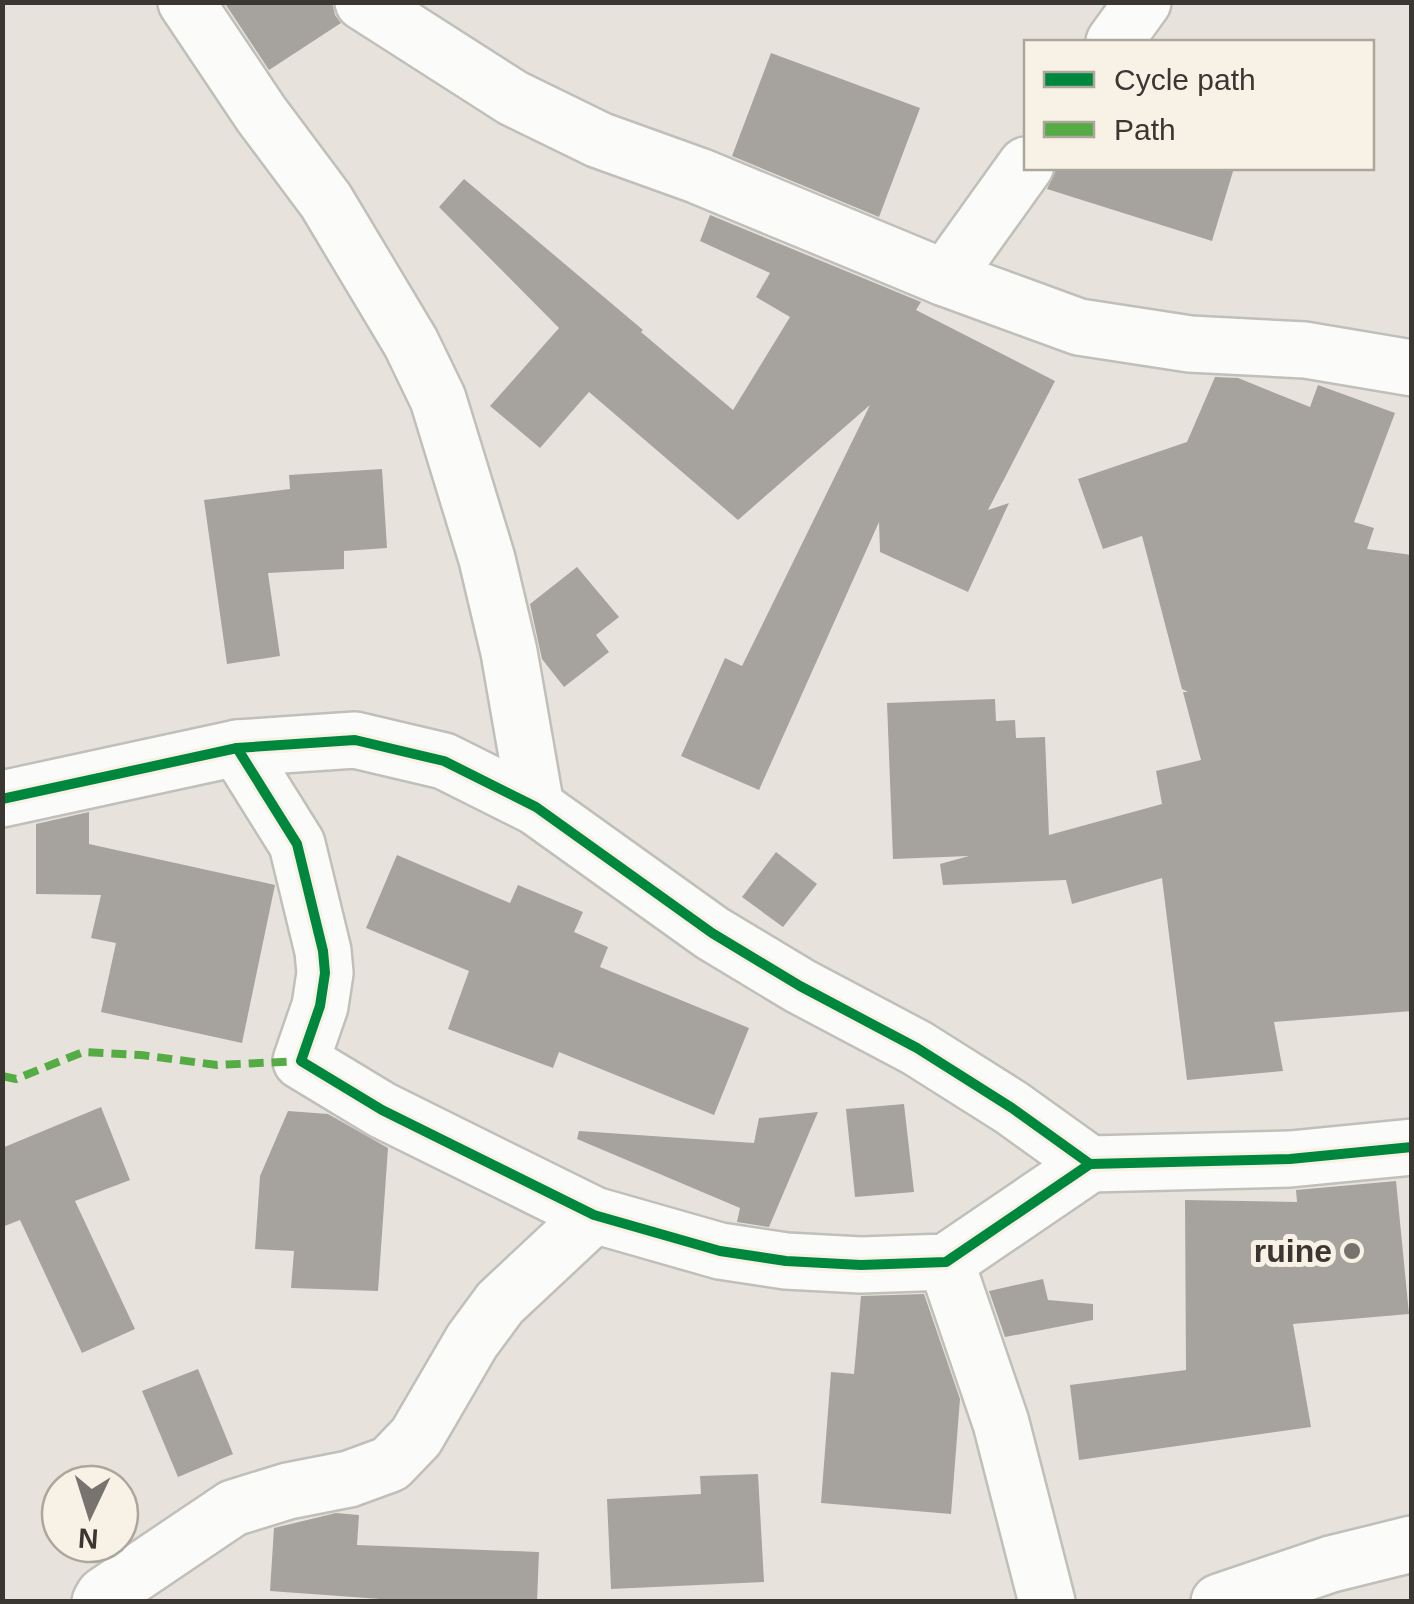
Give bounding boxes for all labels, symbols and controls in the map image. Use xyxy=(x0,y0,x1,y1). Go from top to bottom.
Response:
legend xyxy=(1024,40,1374,170)
text: Cycle path xyxy=(1114,63,1256,96)
text: Path xyxy=(1114,113,1176,146)
place label: ruine xyxy=(1254,1233,1332,1269)
marker: ruine xyxy=(1341,1240,1363,1262)
north arrow xyxy=(40,1464,140,1564)
text: N xyxy=(77,1522,99,1555)

